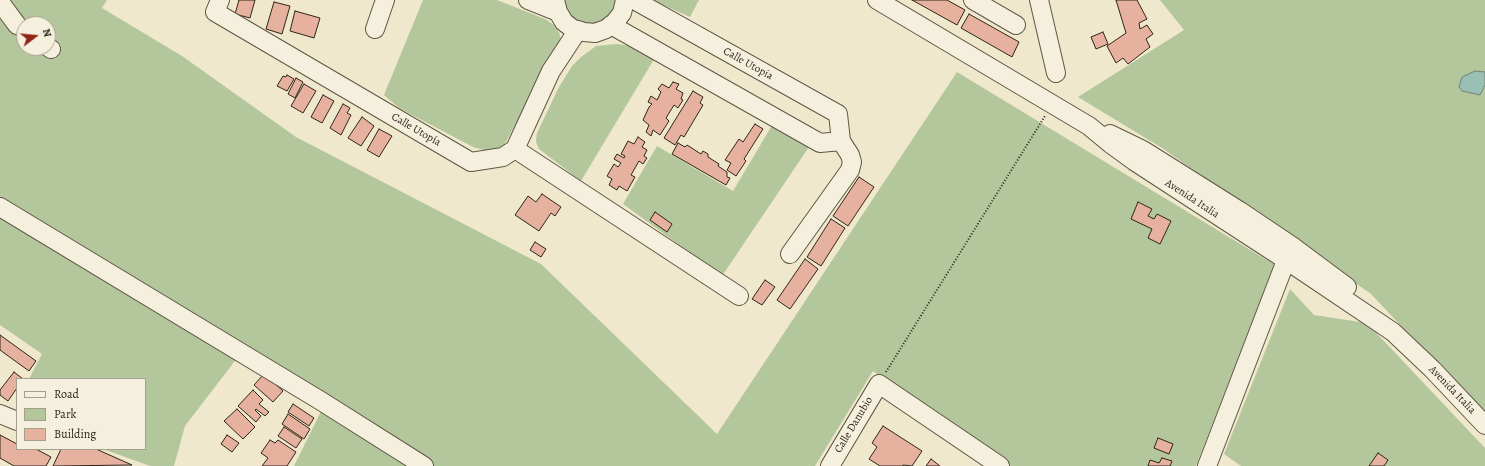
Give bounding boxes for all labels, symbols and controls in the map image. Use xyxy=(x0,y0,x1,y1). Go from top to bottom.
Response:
north arrow xyxy=(16,16,56,56)
text: N xyxy=(39,27,55,39)
street label: Calle Utopía xyxy=(721,45,775,83)
street label: Calle Utopía xyxy=(389,111,443,149)
street label: Avenida Italia xyxy=(1162,177,1222,221)
street label: Avenida Italia xyxy=(1426,363,1478,417)
legend xyxy=(16,378,146,450)
text: Road xyxy=(54,386,79,402)
street label: Calle Danubio xyxy=(832,394,876,456)
text: Park xyxy=(54,406,77,422)
text: Building xyxy=(54,426,96,442)

